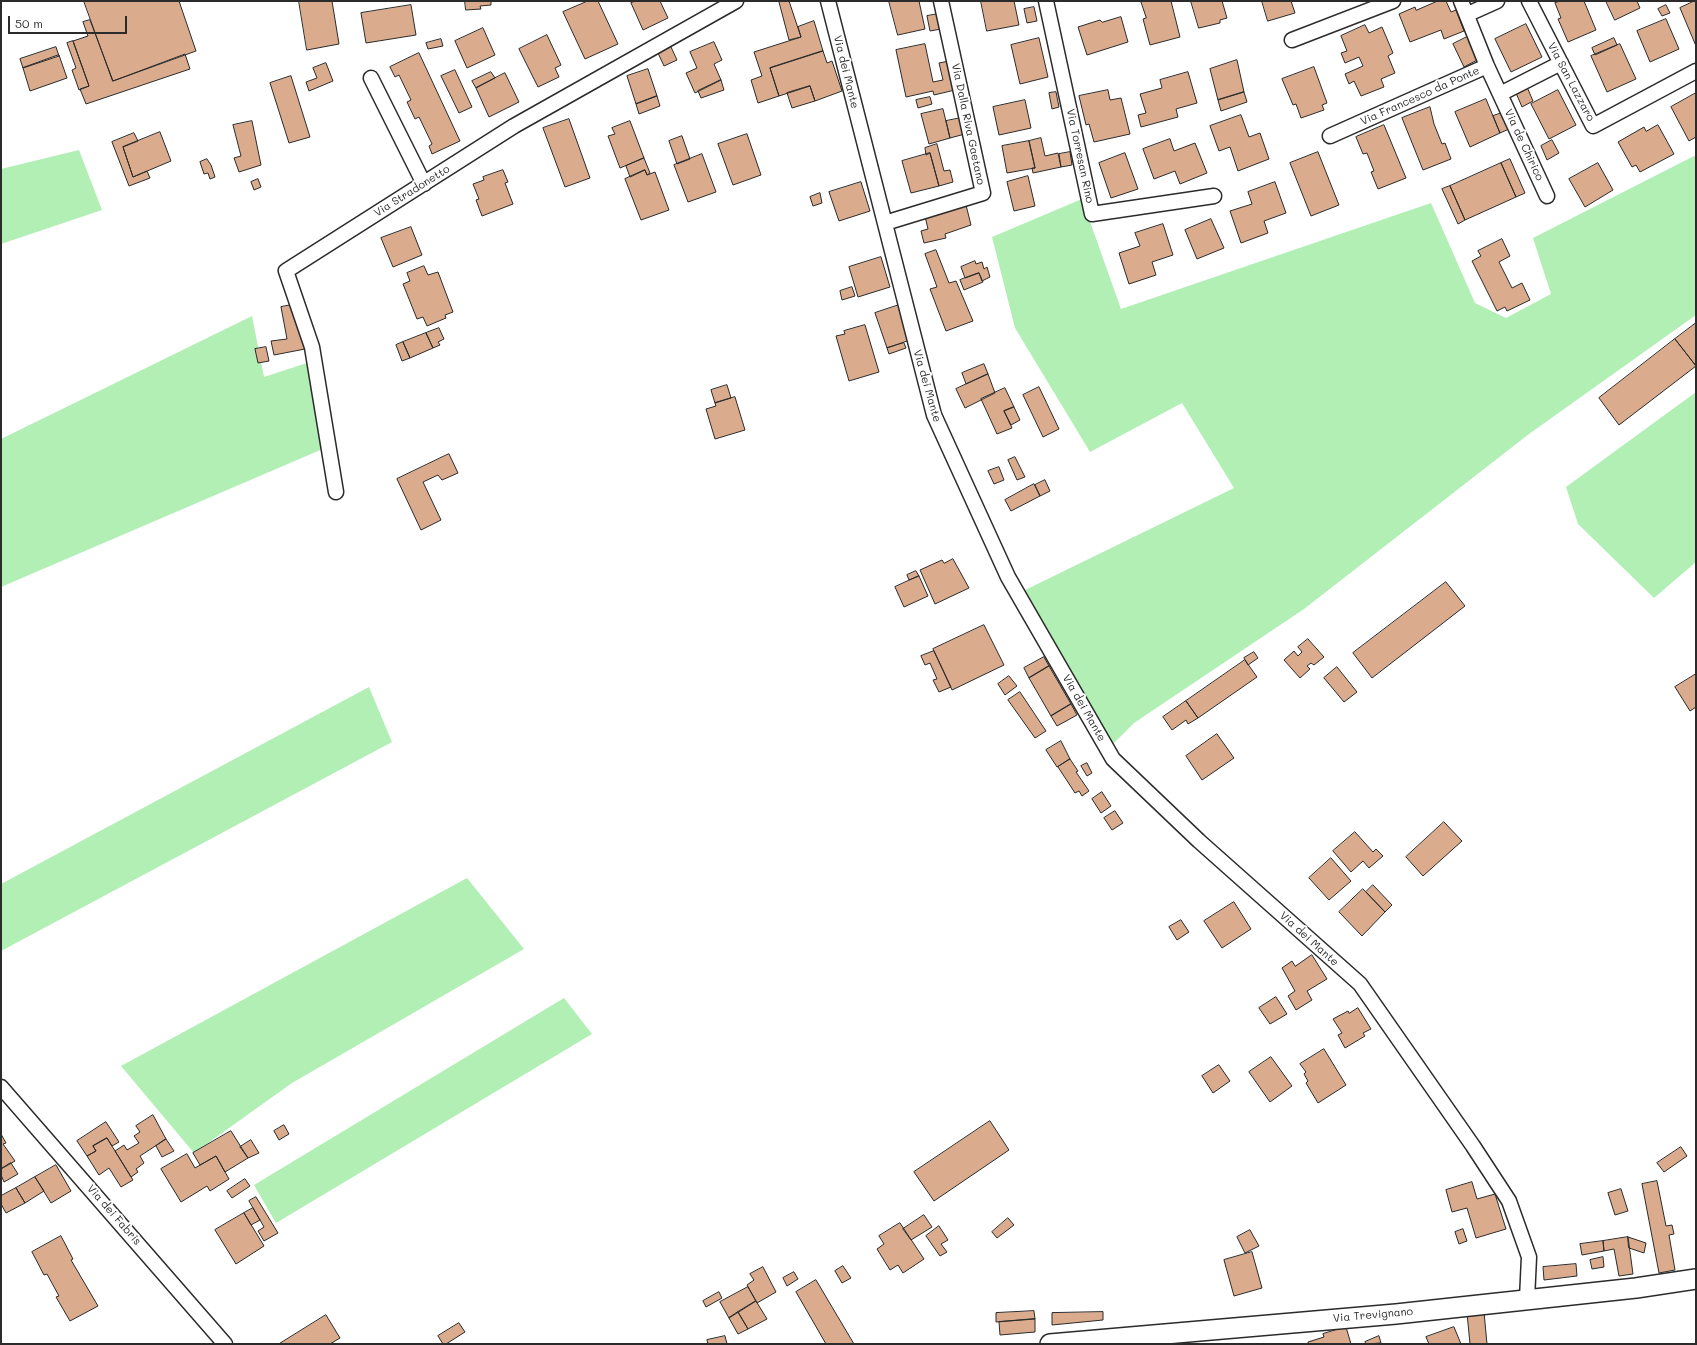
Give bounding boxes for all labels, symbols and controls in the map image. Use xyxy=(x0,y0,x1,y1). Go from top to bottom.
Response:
scale bar xyxy=(10,8,129,34)
text: 50 m xyxy=(15,15,43,31)
street label: Via dei Mante xyxy=(831,34,861,110)
street label: Via San Lazzaro xyxy=(1545,40,1597,124)
street label: Via Dalla Riva Gaetano xyxy=(949,62,987,186)
street label: Via Francesco da Ponte xyxy=(1358,64,1482,128)
street label: Via de Chirico xyxy=(1502,107,1546,183)
street label: Via Torresan Rino xyxy=(1064,108,1096,204)
street label: Via Stradonetto xyxy=(372,162,452,220)
street label: Via dei Mante xyxy=(910,348,944,424)
street label: Via dei Mante xyxy=(1060,672,1108,744)
street label: Via dei Mante xyxy=(1277,909,1341,969)
street label: Via dei Fabris xyxy=(84,1182,144,1248)
street label: Via Trevignano xyxy=(1332,1305,1414,1325)

